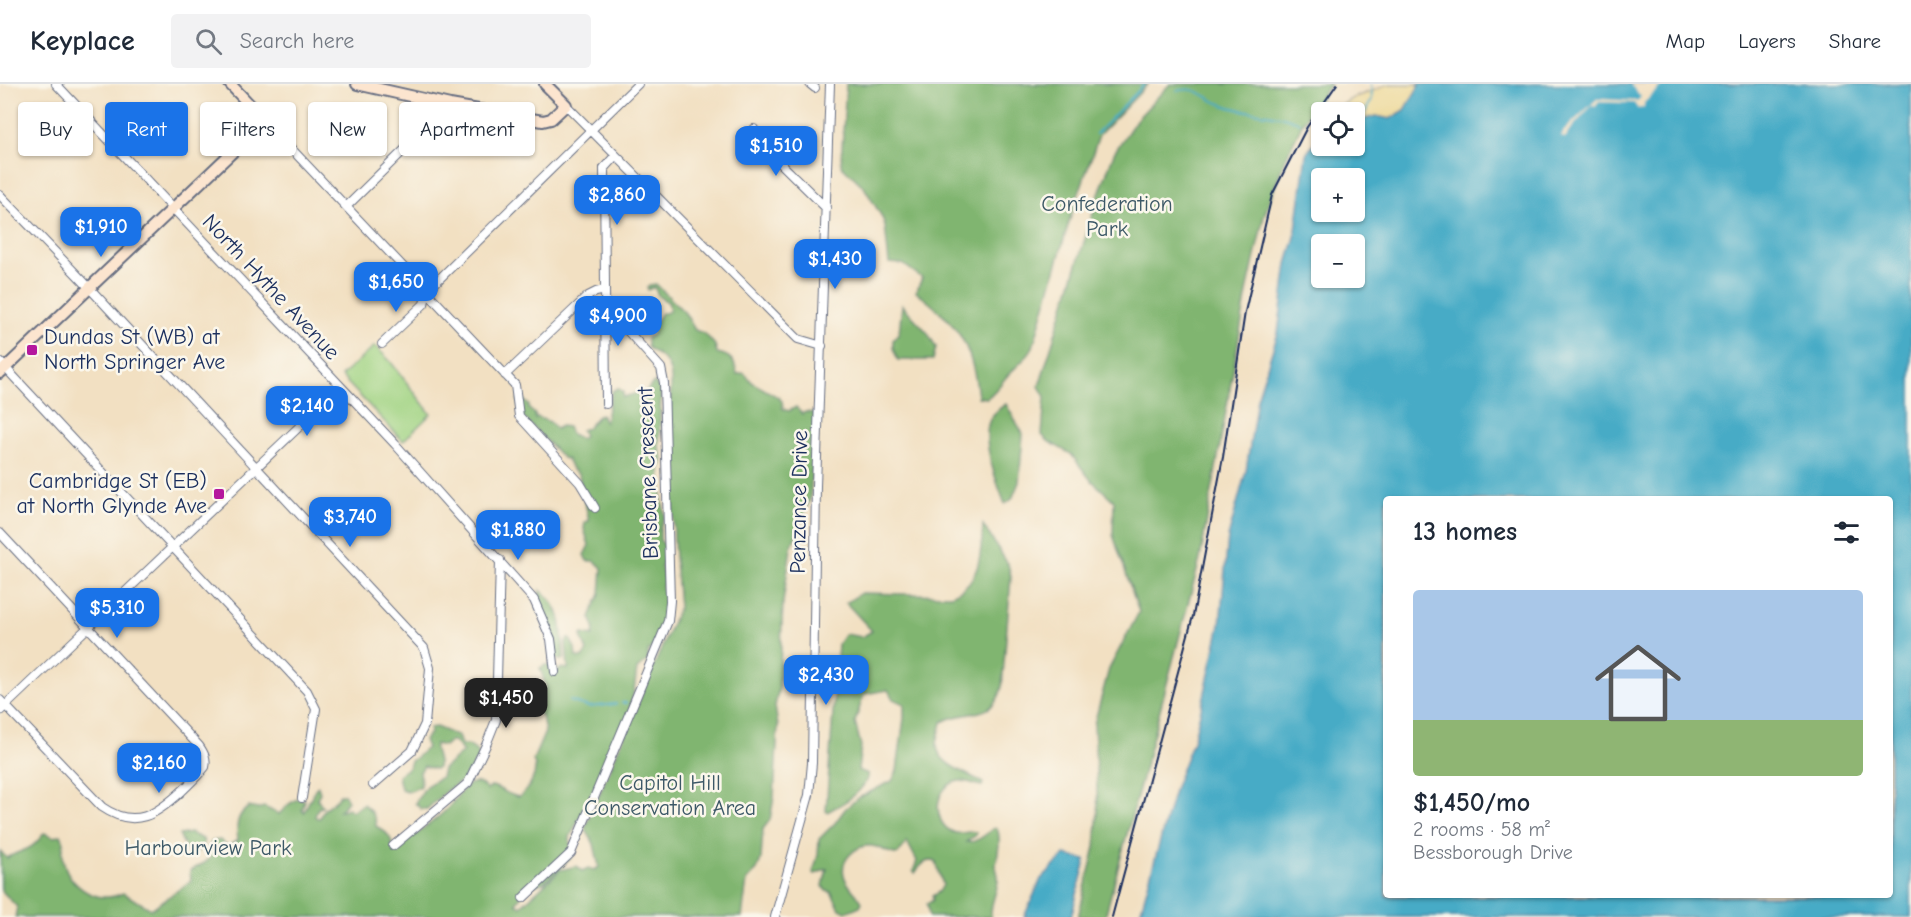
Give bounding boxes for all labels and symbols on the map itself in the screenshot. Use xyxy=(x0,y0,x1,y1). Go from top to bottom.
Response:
pin: $1,510 xyxy=(727,126,825,177)
pin: $2,860 xyxy=(568,175,666,226)
park label: Confederation Park xyxy=(1041,191,1173,242)
pin: $1,910 xyxy=(52,207,150,258)
street label: North Hythe Avenue xyxy=(197,209,345,365)
pin: $1,430 xyxy=(786,239,884,290)
pin: $1,650 xyxy=(347,262,445,313)
pin: $4,900 xyxy=(569,296,667,347)
place label: Dundas St (WB) at North Springer Ave xyxy=(44,324,225,375)
marker: Dundas St (WB) at North Springer Ave xyxy=(25,343,39,357)
pin: $2,140 xyxy=(258,386,356,437)
street label: Brisbane Crescent xyxy=(632,386,664,560)
street label: Penzance Drive xyxy=(785,430,813,574)
place label: Cambridge St (EB) at North Glynde Ave xyxy=(17,468,207,519)
marker: Cambridge St (EB) at North Glynde Ave xyxy=(212,487,226,501)
pin: $3,740 xyxy=(301,497,399,548)
pin: $1,880 xyxy=(469,510,567,561)
pin: $5,310 xyxy=(68,588,166,639)
pin: $2,430 xyxy=(777,655,875,706)
pin: $1,450 xyxy=(457,678,555,729)
pin: $2,160 xyxy=(110,743,208,794)
park label: Capitol Hill Conservation Area xyxy=(584,770,756,821)
park label: Harbourview Park xyxy=(124,835,292,861)

